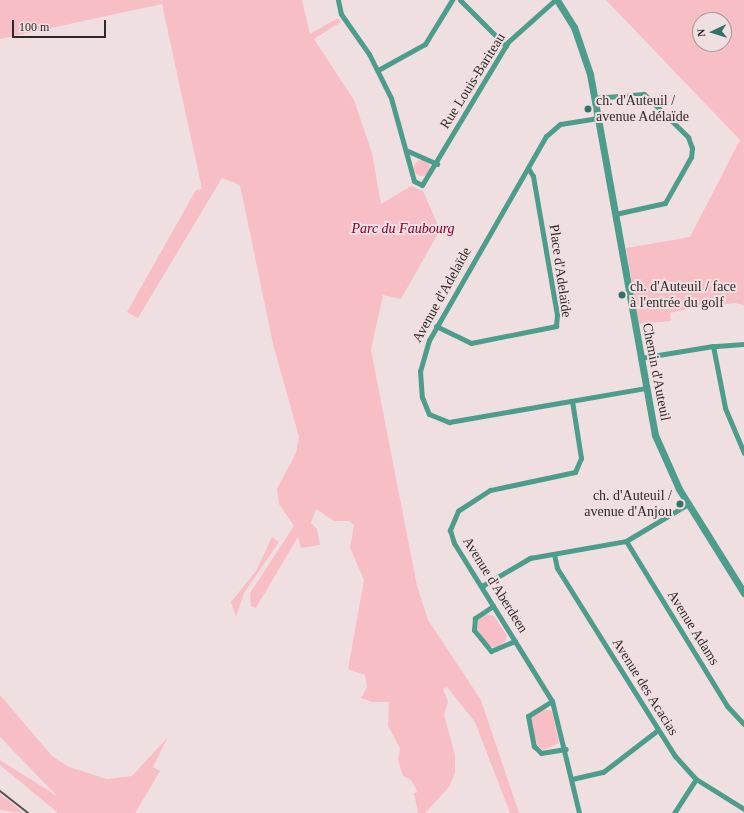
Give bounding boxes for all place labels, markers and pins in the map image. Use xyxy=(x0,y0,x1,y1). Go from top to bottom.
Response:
place label: ch. d'Auteuil / avenue Adélaïde xyxy=(596,93,690,126)
marker: ch. d'Auteuil / avenue Adélaïde xyxy=(583,104,593,114)
place label: ch. d'Auteuil / face à l'entrée du golf xyxy=(630,279,736,312)
marker: ch. d'Auteuil / face à l'entrée du golf xyxy=(617,290,627,300)
place label: ch. d'Auteuil / avenue d'Anjou xyxy=(584,488,672,520)
marker: ch. d'Auteuil / avenue d'Anjou xyxy=(675,499,685,509)

